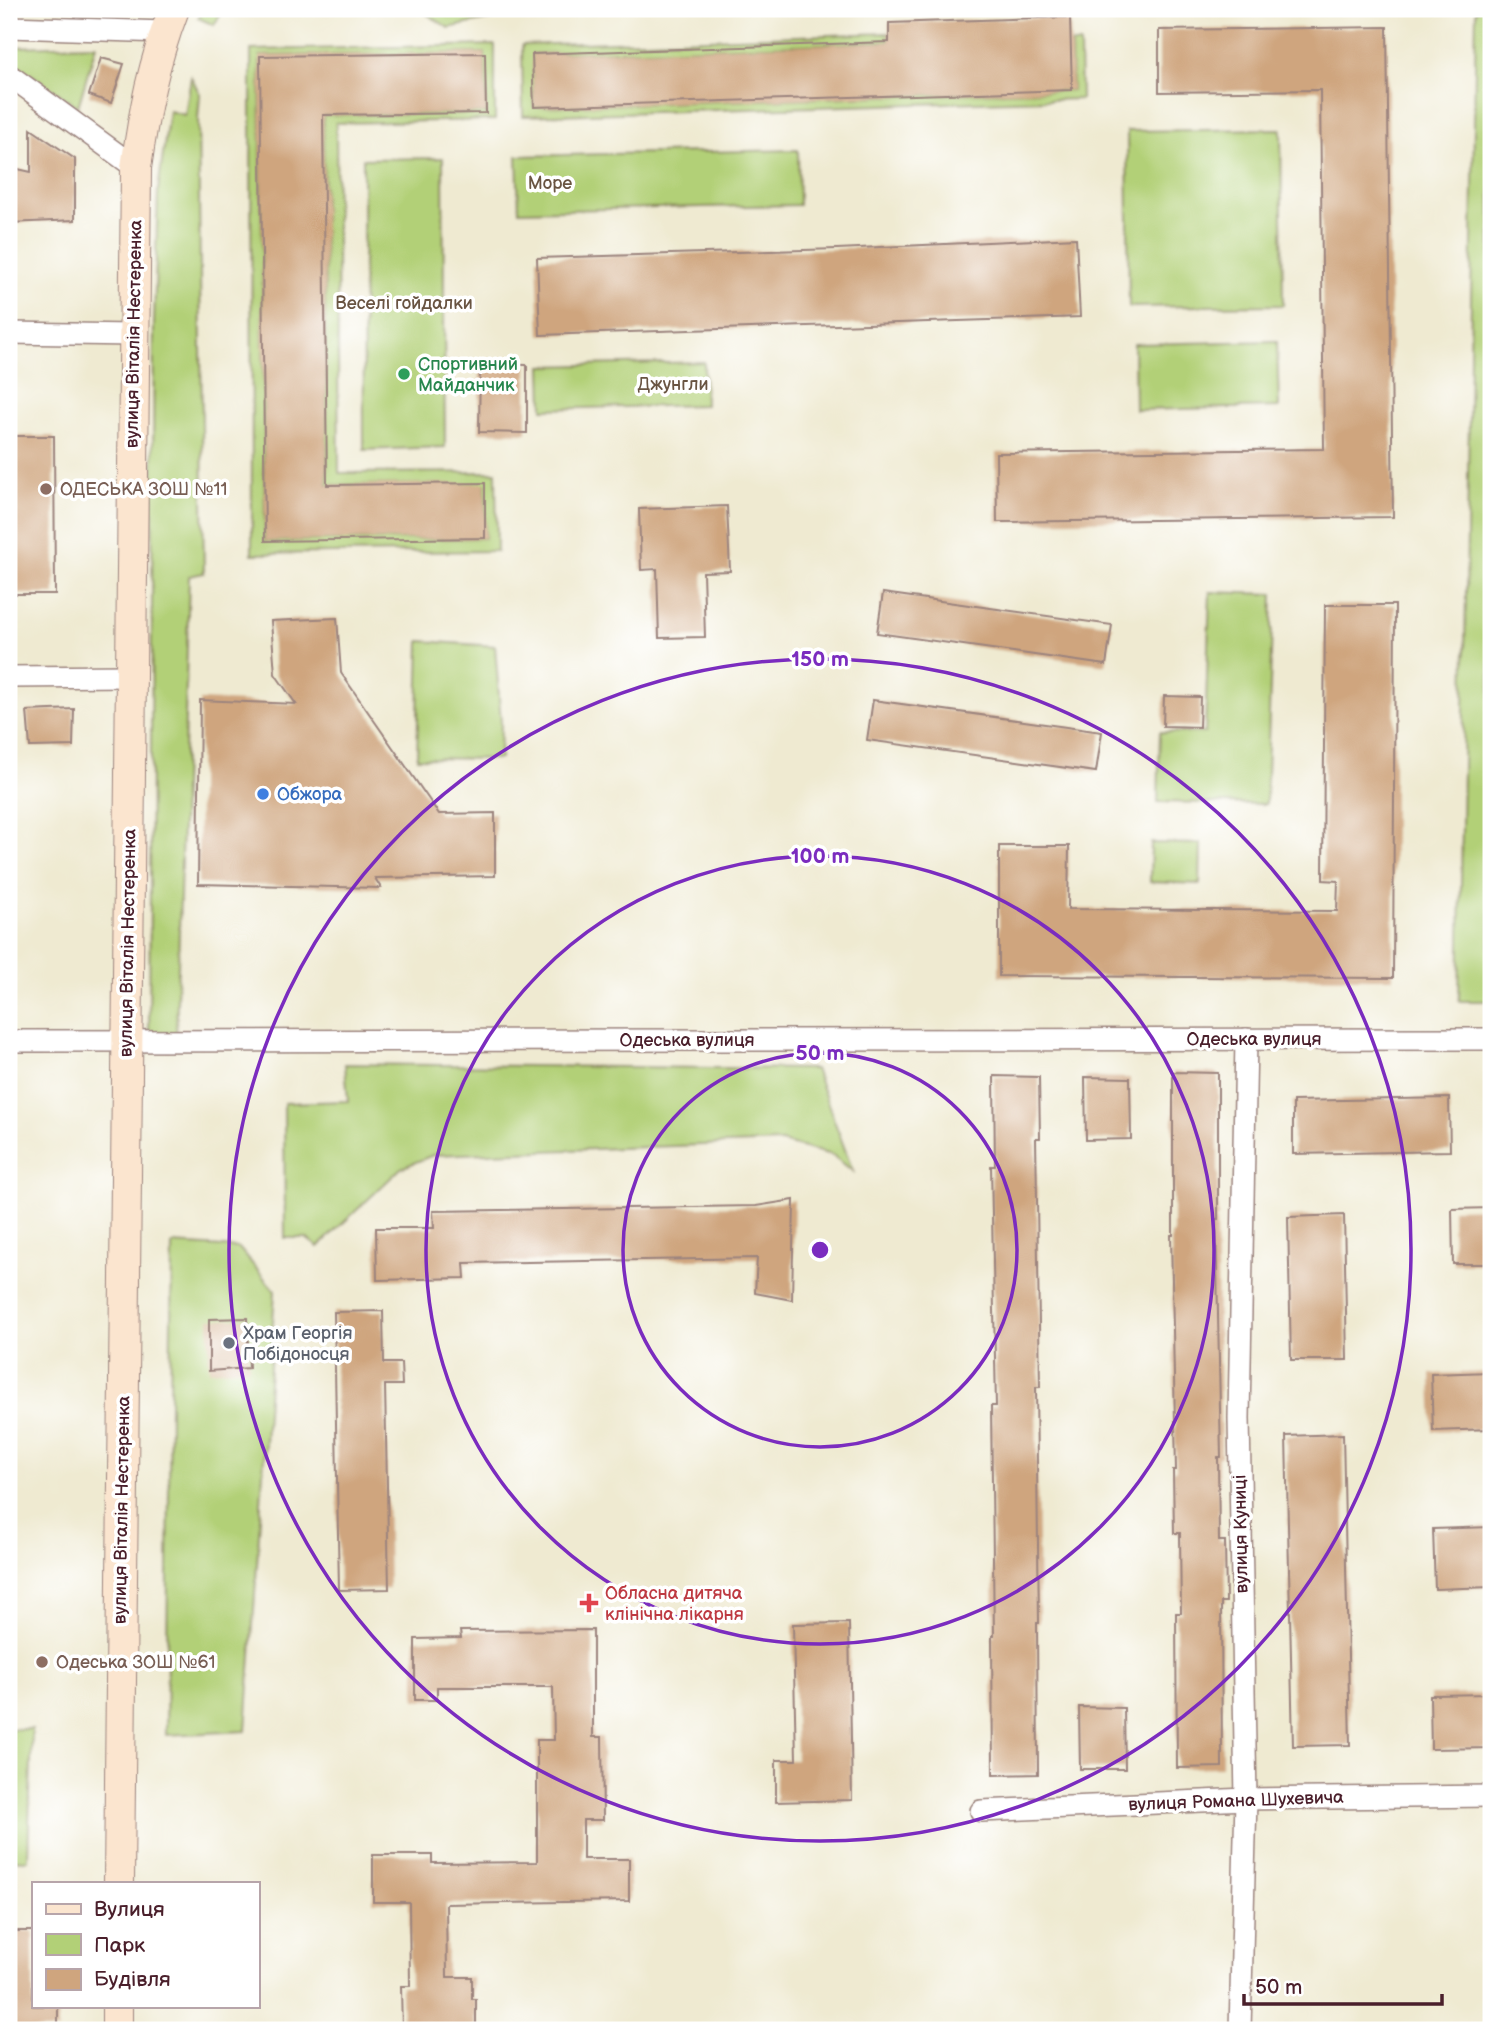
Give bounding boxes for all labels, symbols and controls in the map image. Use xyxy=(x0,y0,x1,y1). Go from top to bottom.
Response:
park label: Море xyxy=(528,173,572,194)
street label: вулиця Віталія Нестеренка xyxy=(122,219,146,448)
park label: Веселі гойдалки xyxy=(335,293,473,314)
place label: Спортивний Майданчик xyxy=(418,354,518,396)
marker: Спортивний Майданчик xyxy=(396,366,412,382)
park label: Джунгли xyxy=(637,374,709,395)
place label: ОДЕСЬКА ЗОШ №11 xyxy=(60,479,227,500)
marker: ОДЕСЬКА ЗОШ №11 xyxy=(38,481,54,497)
text: 150 m xyxy=(791,647,849,672)
place label: Обжора xyxy=(277,784,343,805)
marker: Обжора xyxy=(255,786,271,802)
street label: вулиця Віталія Нестеренка xyxy=(116,828,140,1057)
text: 100 m xyxy=(791,844,849,869)
street label: Одеська вулиця xyxy=(1187,1029,1322,1050)
street label: Одеська вулиця xyxy=(620,1030,755,1051)
text: 50 m xyxy=(796,1041,844,1066)
centre of rings xyxy=(808,1238,832,1262)
place label: Храм Георгія Побідоносця xyxy=(243,1323,352,1365)
marker: Храм Георгія Побідоносця xyxy=(221,1335,237,1351)
street label: вулиця Віталія Нестеренка xyxy=(110,1395,134,1624)
street label: вулиця Куниці xyxy=(1229,1475,1253,1593)
place label: Обласна дитяча клінічна лікарня xyxy=(605,1583,744,1625)
marker: Обласна дитяча клінічна лікарня xyxy=(579,1593,599,1613)
place label: Одеська ЗОШ №61 xyxy=(56,1652,215,1673)
marker: Одеська ЗОШ №61 xyxy=(34,1654,50,1670)
street label: вулиця Романа Шухевича xyxy=(1128,1787,1344,1815)
legend xyxy=(32,1882,259,2008)
text: Вулиця xyxy=(94,1897,165,1922)
text: Парк xyxy=(94,1933,145,1958)
scale bar xyxy=(1244,1962,1442,2006)
text: Будівля xyxy=(94,1967,171,1992)
text: 50 m xyxy=(1255,1975,1302,2000)

